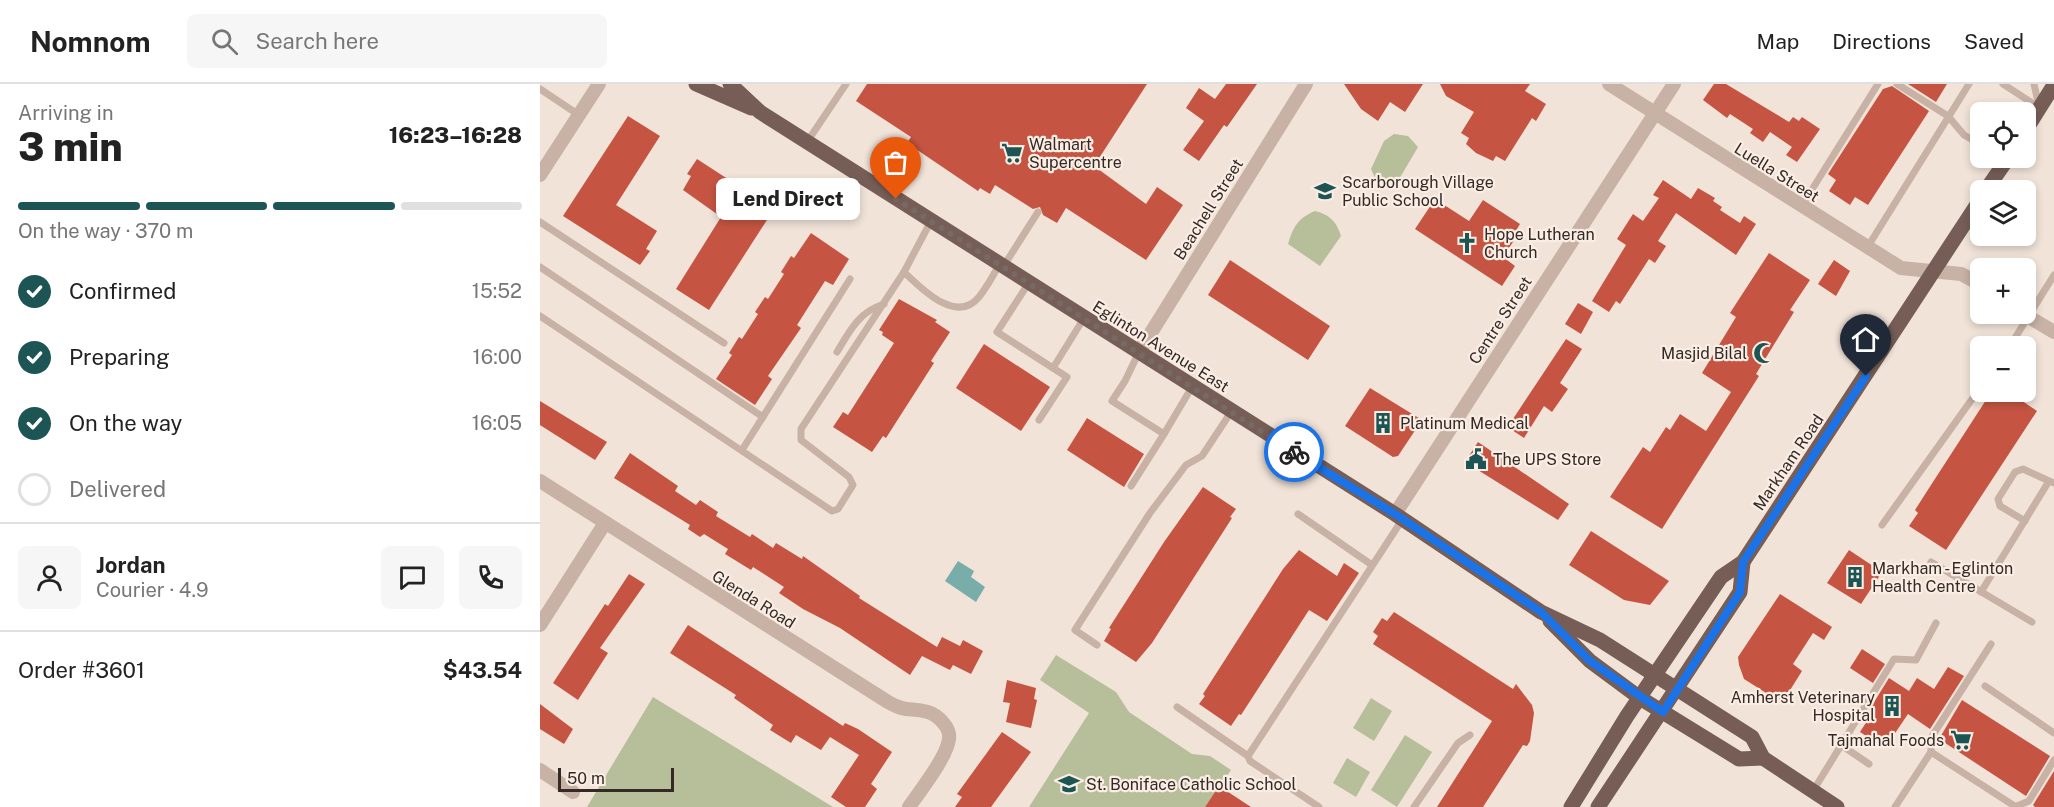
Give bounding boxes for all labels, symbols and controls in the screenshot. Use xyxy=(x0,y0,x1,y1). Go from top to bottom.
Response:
search box xyxy=(187,14,607,68)
text: Nomnom xyxy=(30,25,151,58)
icon: search xyxy=(208,25,241,58)
text: Search here xyxy=(256,28,379,54)
text: Map xyxy=(1757,29,1799,54)
text: Directions xyxy=(1832,29,1931,54)
text: Saved xyxy=(1964,29,2024,54)
text: Arriving in xyxy=(18,101,113,125)
map controls xyxy=(1970,102,2036,402)
button: locate xyxy=(1970,102,2036,168)
text: 16:23–16:28 xyxy=(389,122,522,148)
text: 3 min xyxy=(18,124,123,170)
place label: Walmart Supercentre xyxy=(1029,135,1122,172)
pin xyxy=(870,137,921,199)
street label: Luella Street xyxy=(1731,139,1823,206)
supermarket icon: Walmart Supercentre xyxy=(1000,141,1024,165)
icon: bag xyxy=(879,146,912,179)
street label: Beachell Street xyxy=(1170,155,1247,263)
place label: Scarborough Village Public School xyxy=(1342,173,1494,210)
callout: Lend Direct xyxy=(716,178,860,220)
school or university icon: Scarborough Village Public School xyxy=(1313,179,1337,203)
button: layers xyxy=(1970,180,2036,246)
text: Lend Direct xyxy=(732,187,844,211)
text: On the way · 370 m xyxy=(18,219,193,243)
place label: Hope Lutheran Church xyxy=(1484,225,1595,262)
church icon: Hope Lutheran Church xyxy=(1455,231,1479,255)
button: + xyxy=(1970,258,2036,324)
street label: Centre Street xyxy=(1465,273,1536,368)
icon: check xyxy=(18,275,51,308)
text: Confirmed xyxy=(69,278,176,304)
text: 15:52 xyxy=(472,279,522,303)
street label: Eglinton Avenue East xyxy=(1089,297,1232,396)
pin xyxy=(1840,314,1891,376)
icon: home xyxy=(1849,323,1882,356)
button: − xyxy=(1970,336,2036,402)
icon: check xyxy=(18,341,51,374)
mosque icon: Masjid Bilal xyxy=(1752,341,1776,365)
text: Preparing xyxy=(69,344,170,370)
place label: Masjid Bilal xyxy=(1661,344,1747,363)
text: 16:00 xyxy=(473,345,522,369)
icon: check xyxy=(18,407,51,440)
text: On the way xyxy=(69,410,182,436)
text: 16:05 xyxy=(472,411,522,435)
building icon: Platinum Medical xyxy=(1371,411,1395,435)
street label: Markham Road xyxy=(1749,411,1828,514)
place label: Platinum Medical xyxy=(1400,414,1529,433)
courier xyxy=(1264,422,1324,482)
icon: bike xyxy=(1278,436,1311,469)
public building icon: The UPS Store xyxy=(1464,447,1488,471)
place label: The UPS Store xyxy=(1493,450,1601,469)
text: Delivered xyxy=(69,476,166,502)
button: person xyxy=(18,546,81,609)
button: chat xyxy=(381,546,444,609)
button: phone xyxy=(459,546,522,609)
text: Jordan xyxy=(96,552,165,578)
place label: Markham - Eglinton Health Centre xyxy=(1872,559,2013,596)
building icon: Markham - Eglinton Health Centre xyxy=(1843,565,1867,589)
street label: Glenda Road xyxy=(709,566,799,633)
text: Courier · 4.9 xyxy=(96,578,208,602)
text: Order #3601 xyxy=(18,657,145,683)
text: $43.54 xyxy=(443,657,522,683)
place label: Amherst Veterinary Hospital xyxy=(1730,688,1875,725)
building icon: Amherst Veterinary Hospital xyxy=(1880,694,1904,718)
supermarket icon: Tajmahal Foods xyxy=(1949,728,1973,752)
place label: Tajmahal Foods xyxy=(1828,731,1944,750)
scale bar xyxy=(558,765,674,792)
text: 50 m xyxy=(567,769,605,788)
school or university icon: St. Boniface Catholic School xyxy=(1057,772,1081,796)
place label: St. Boniface Catholic School xyxy=(1086,775,1297,794)

